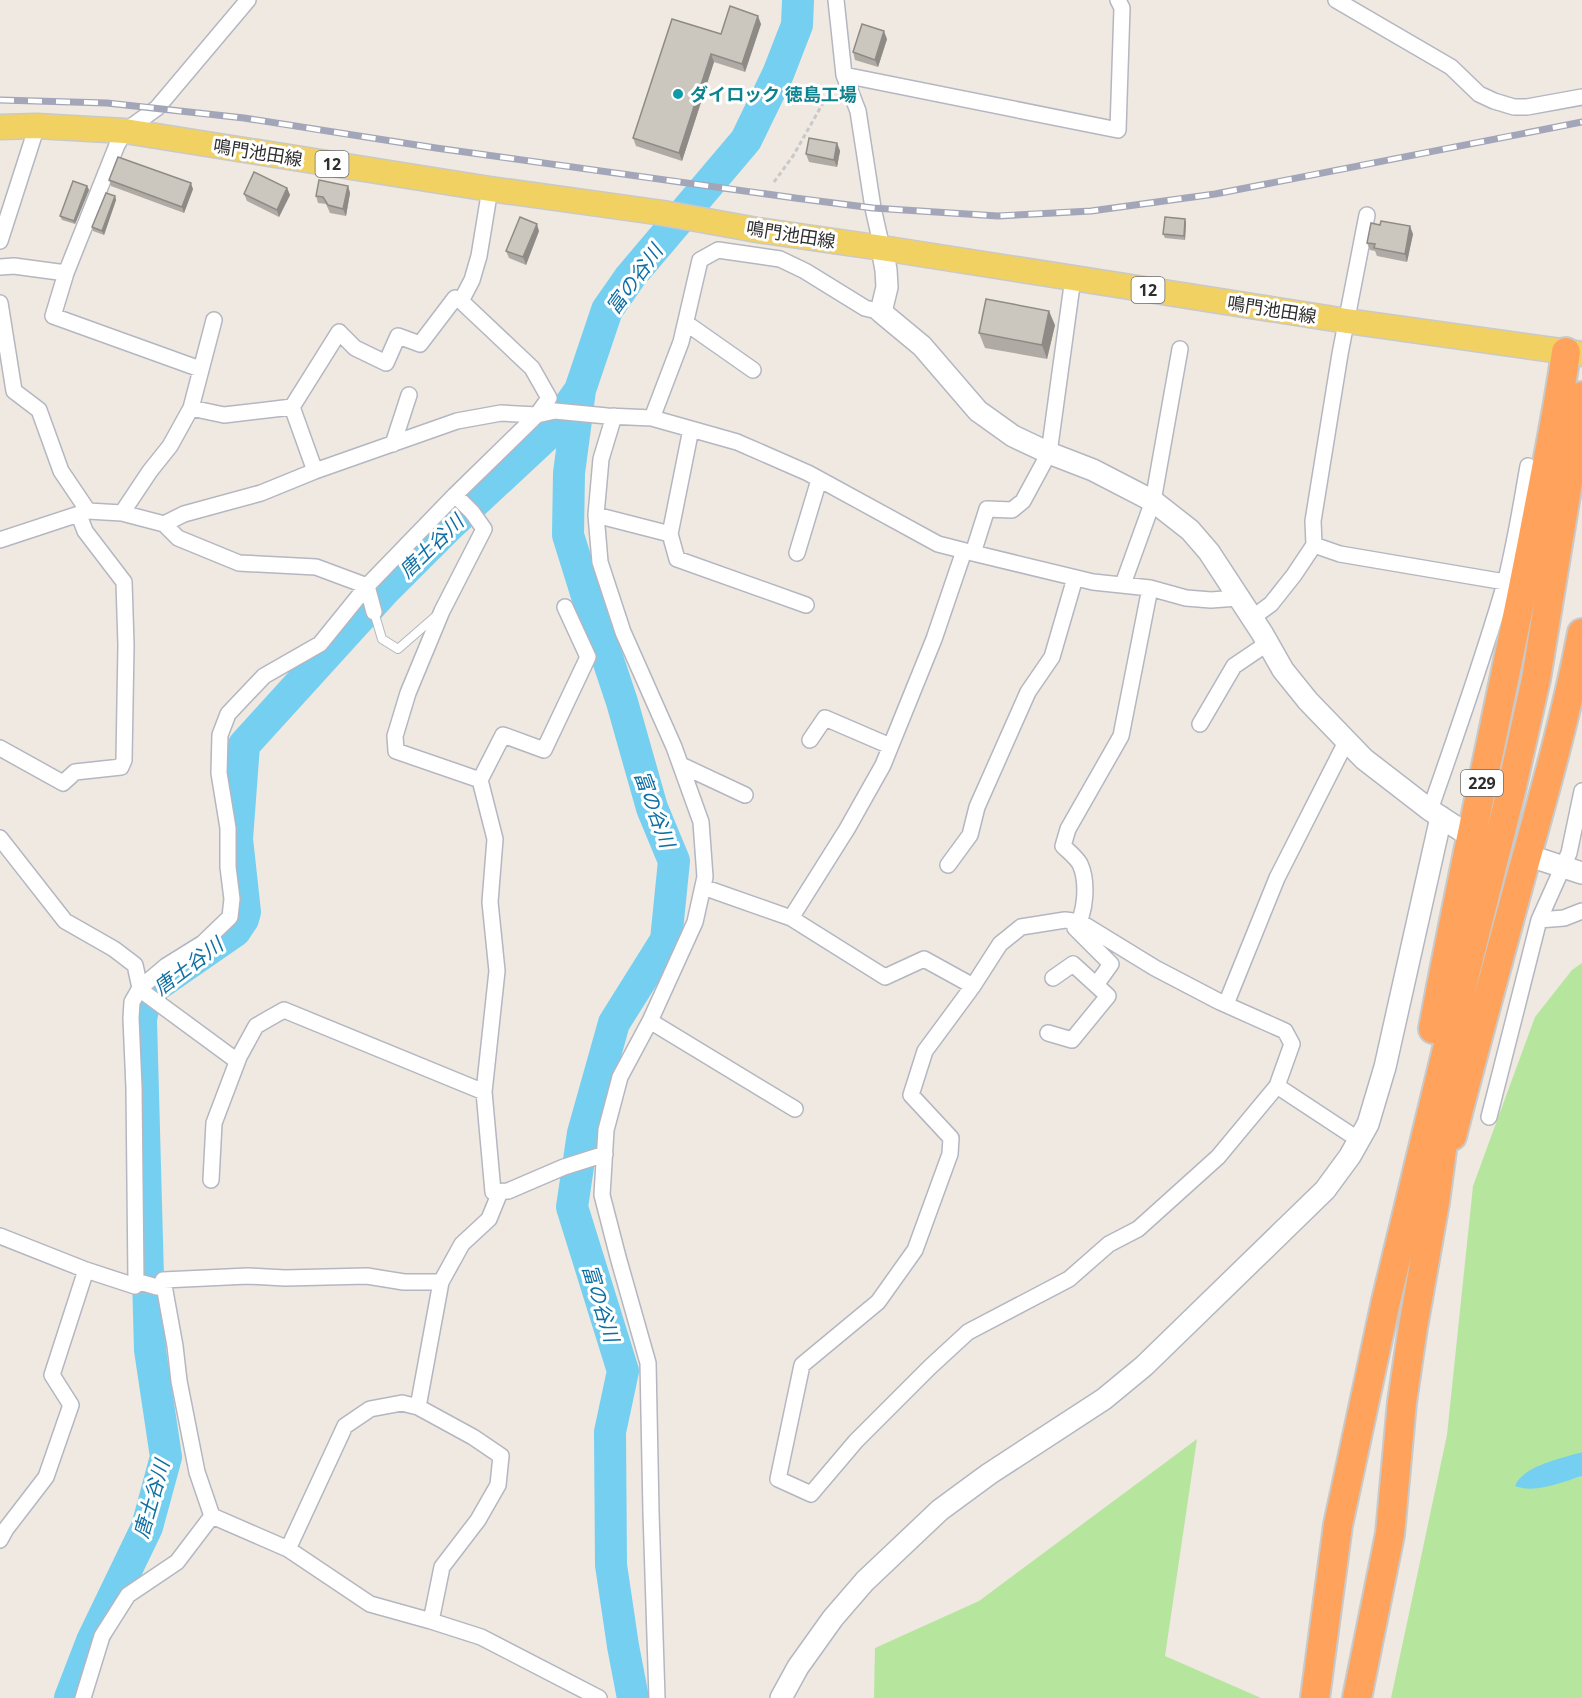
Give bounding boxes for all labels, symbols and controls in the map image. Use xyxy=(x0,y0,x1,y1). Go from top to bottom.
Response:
place label: ダイロック 徳島工場 xyxy=(690,82,857,106)
marker: ダイロック 徳島工場 xyxy=(671,87,685,101)
street label: 鳴門池田線 xyxy=(212,133,304,171)
road number: 12 xyxy=(316,151,348,177)
street label: 鳴門池田線 xyxy=(745,215,837,253)
water label: 富の谷川 xyxy=(600,237,670,319)
road number: 12 xyxy=(1132,277,1164,303)
street label: 鳴門池田線 xyxy=(1226,290,1318,328)
water label: 唐土谷川 xyxy=(393,507,471,583)
water label: 富の谷川 xyxy=(629,767,682,853)
road number: 229 xyxy=(1461,770,1503,796)
water label: 唐土谷川 xyxy=(148,930,230,1001)
water label: 富の谷川 xyxy=(576,1261,626,1347)
water label: 唐土谷川 xyxy=(127,1455,176,1541)

